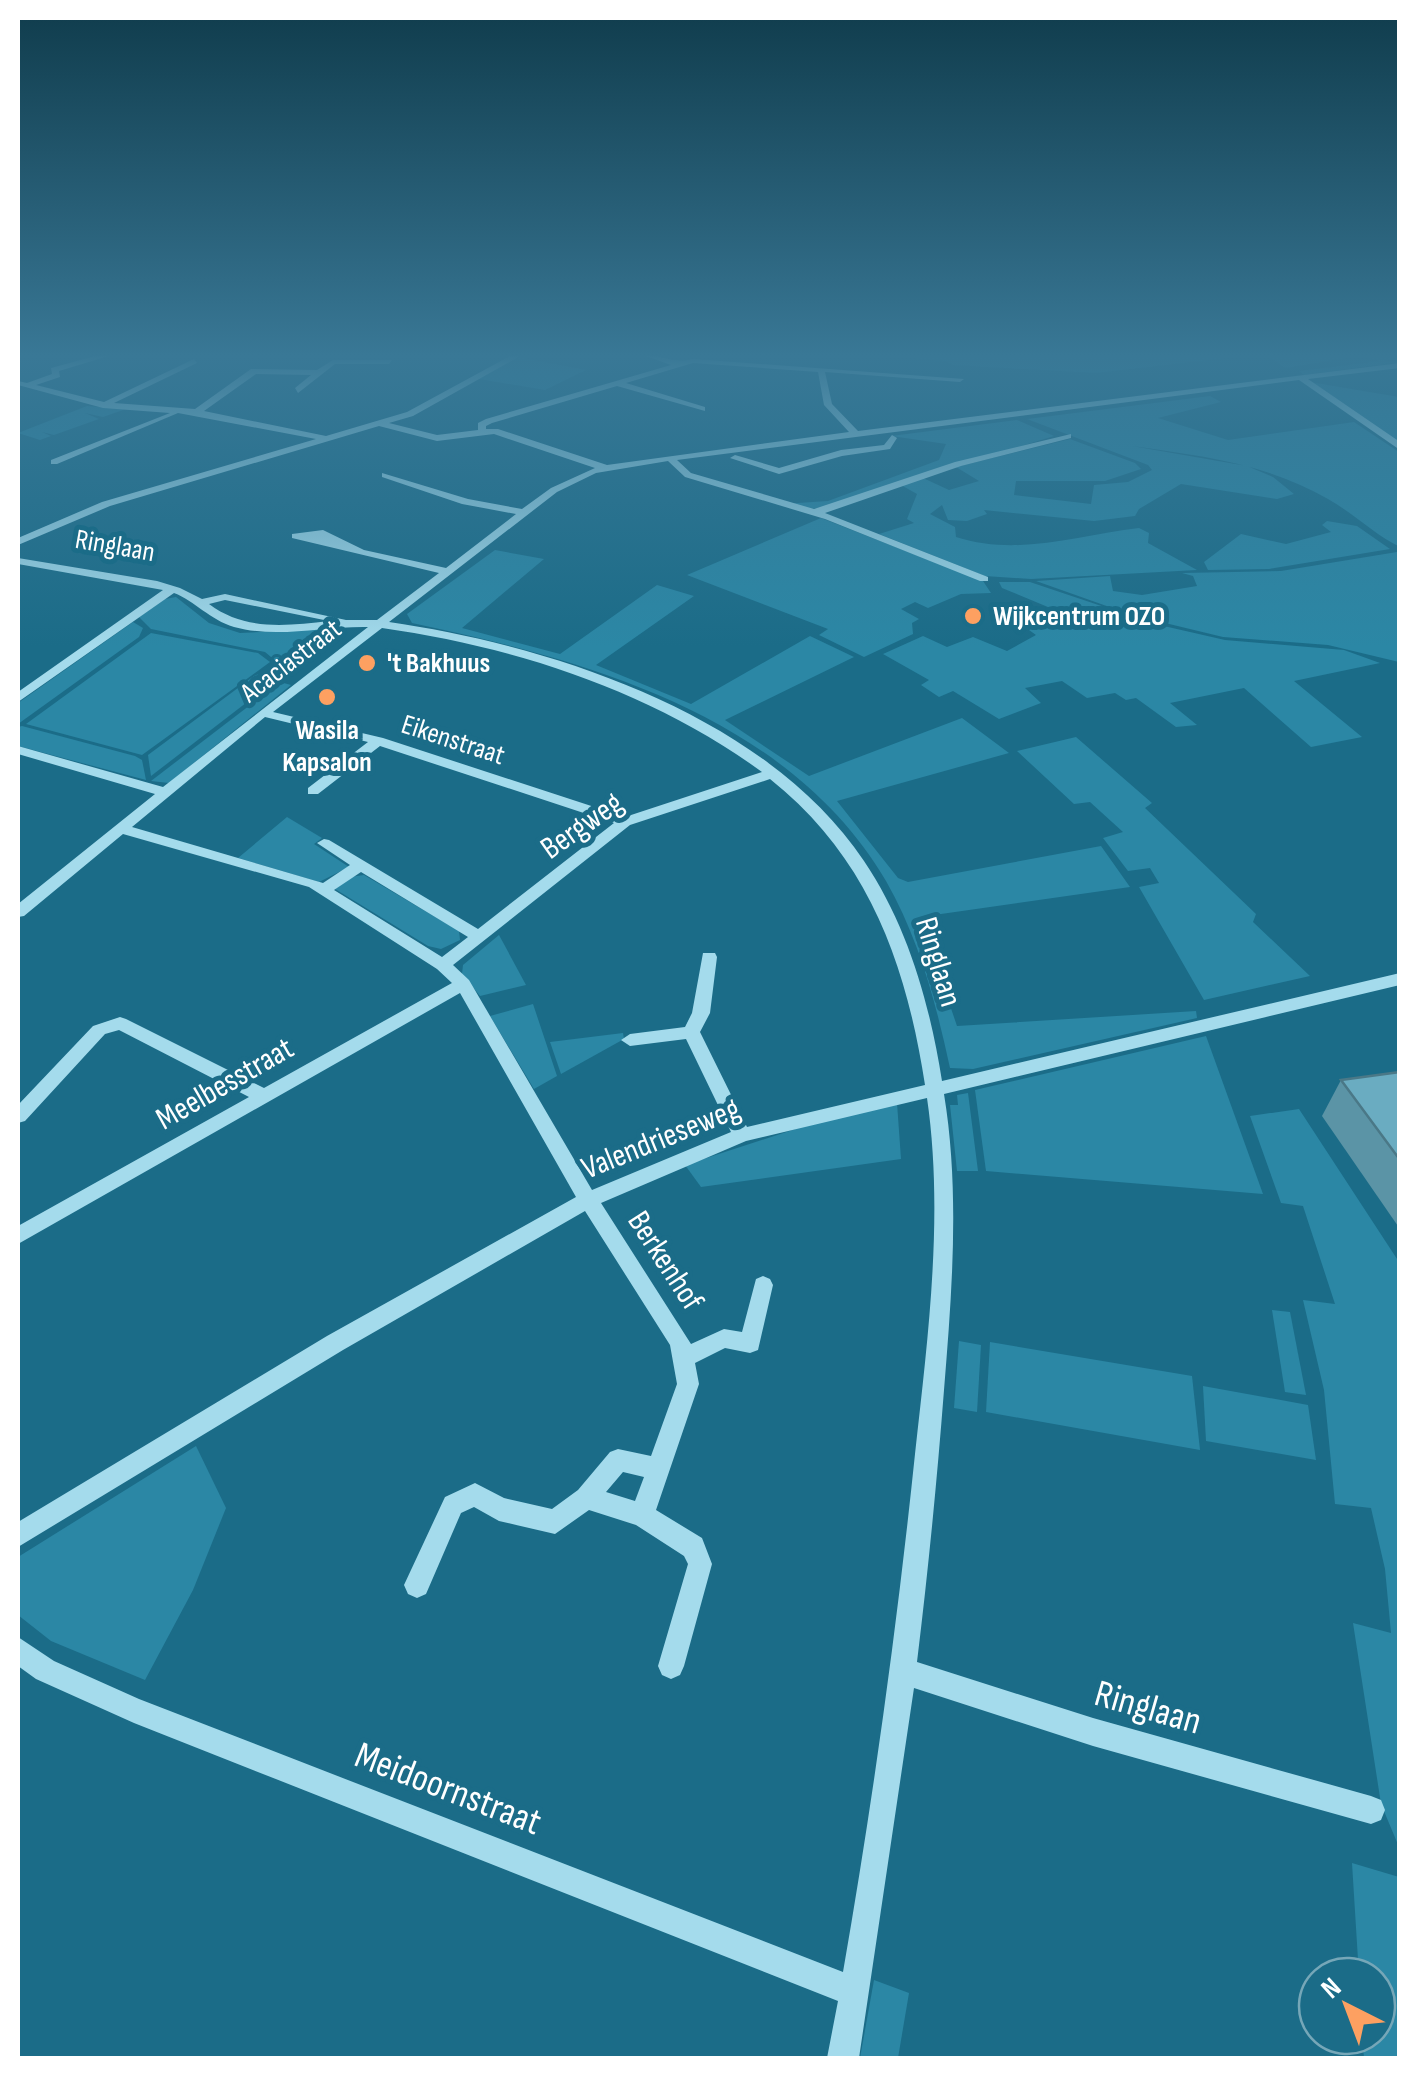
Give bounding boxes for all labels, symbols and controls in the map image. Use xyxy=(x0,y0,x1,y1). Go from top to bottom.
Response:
street label: Ringlaan xyxy=(73,523,157,569)
place label: Wijkcentrum OZO xyxy=(993,600,1165,633)
marker: Wijkcentrum OZO xyxy=(962,605,984,627)
street label: Acaciastraat xyxy=(233,612,348,710)
place label: 't Bakhuus xyxy=(387,647,490,680)
marker: 't Bakhuus xyxy=(356,652,378,674)
marker: Wasila Kapsalon xyxy=(316,686,338,708)
street label: Eikenstraat xyxy=(397,708,509,772)
place label: Wasila Kapsalon xyxy=(282,714,372,779)
street label: Bergweg xyxy=(533,784,631,868)
street label: Ringlaan xyxy=(906,913,970,1011)
street label: Meelbesstraat xyxy=(149,1029,301,1139)
street label: Valendrieseweg xyxy=(576,1090,746,1188)
street label: Berkenhof xyxy=(618,1204,712,1319)
street label: Ringlaan xyxy=(1090,1671,1206,1745)
street label: Meidoornstraat xyxy=(349,1733,547,1845)
north arrow xyxy=(1297,1956,1397,2056)
text: N xyxy=(1315,1971,1348,2006)

